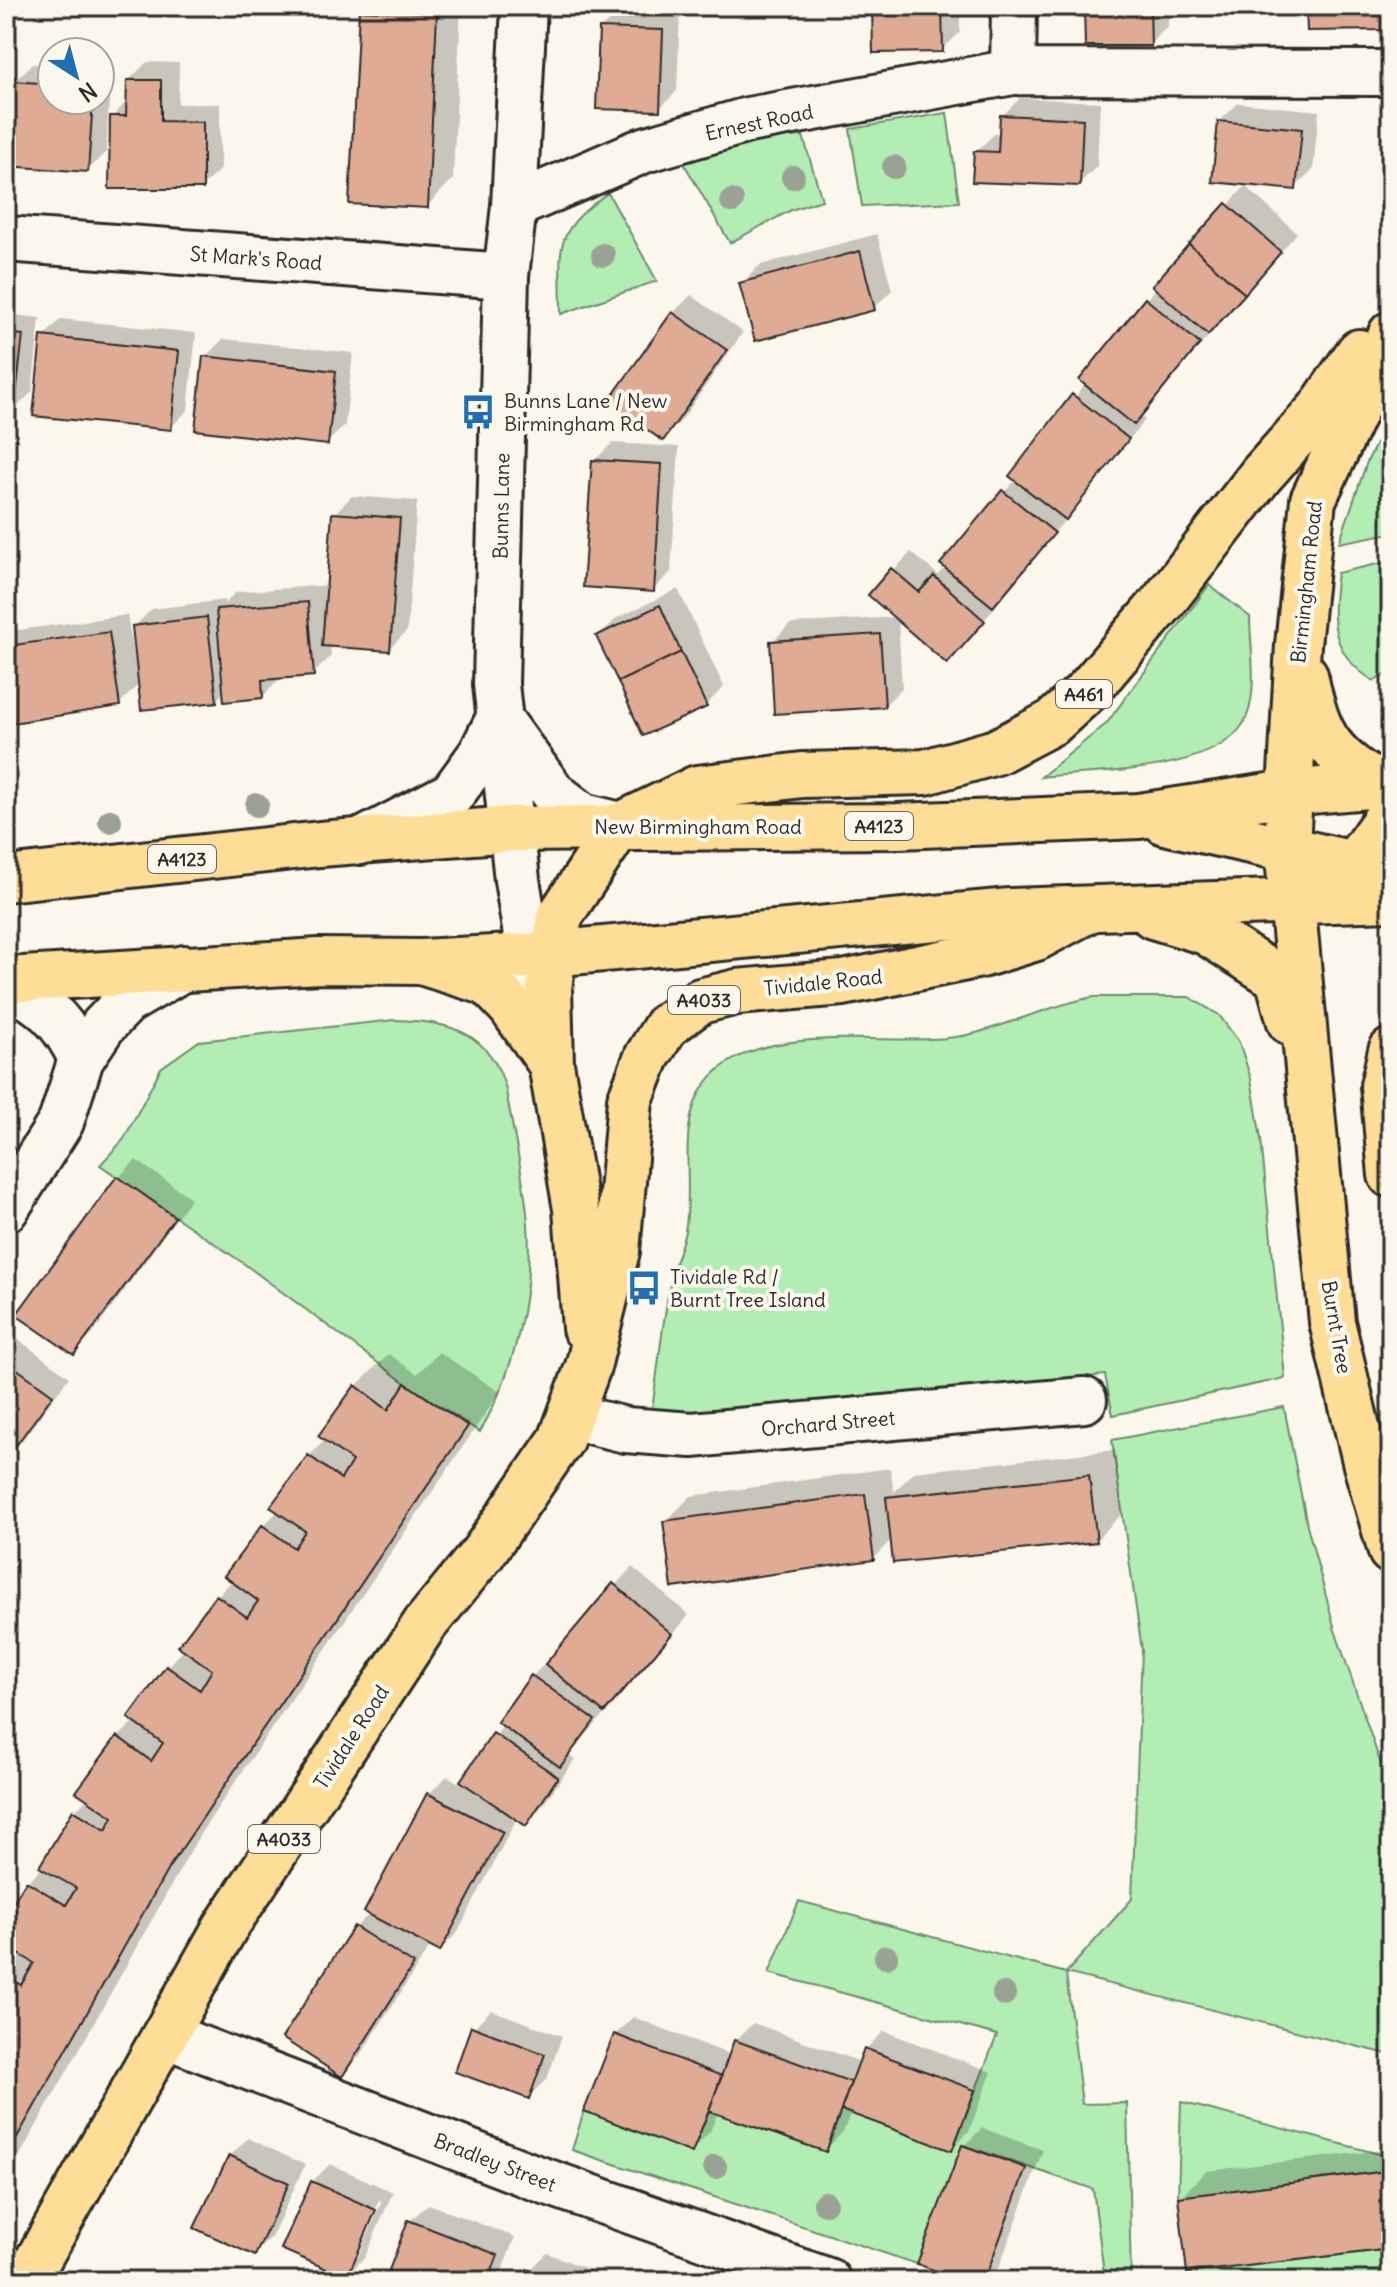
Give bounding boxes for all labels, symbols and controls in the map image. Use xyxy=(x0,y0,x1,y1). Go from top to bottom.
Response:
north arrow xyxy=(36,36,116,116)
text: N xyxy=(73,76,102,108)
street label: Ernest Road xyxy=(703,98,815,146)
street label: St Mark's Road xyxy=(189,241,323,275)
place label: Bunns Lane / New Birmingham Rd xyxy=(504,388,668,436)
bus stop icon: Bunns Lane / New Birmingham Rd xyxy=(459,393,497,431)
street label: Bunns Lane xyxy=(488,453,514,559)
street label: Birmingham Road xyxy=(1285,500,1327,664)
road number: A461 xyxy=(1056,680,1112,708)
road number: A4123 xyxy=(845,812,913,840)
street label: New Birmingham Road xyxy=(594,814,802,839)
road number: A4123 xyxy=(148,845,216,873)
street label: Tividale Road xyxy=(762,963,884,1001)
road number: A4033 xyxy=(668,986,740,1014)
place label: Tividale Rd / Burnt Tree Island xyxy=(670,1264,826,1312)
bus stop icon: Tividale Rd / Burnt Tree Island xyxy=(625,1269,663,1307)
street label: Burnt Tree xyxy=(1317,1279,1357,1375)
street label: Orchard Street xyxy=(760,1405,896,1441)
street label: Tividale Road xyxy=(308,1680,394,1794)
road number: A4033 xyxy=(248,1825,320,1853)
street label: Bradley Street xyxy=(430,2127,560,2197)

